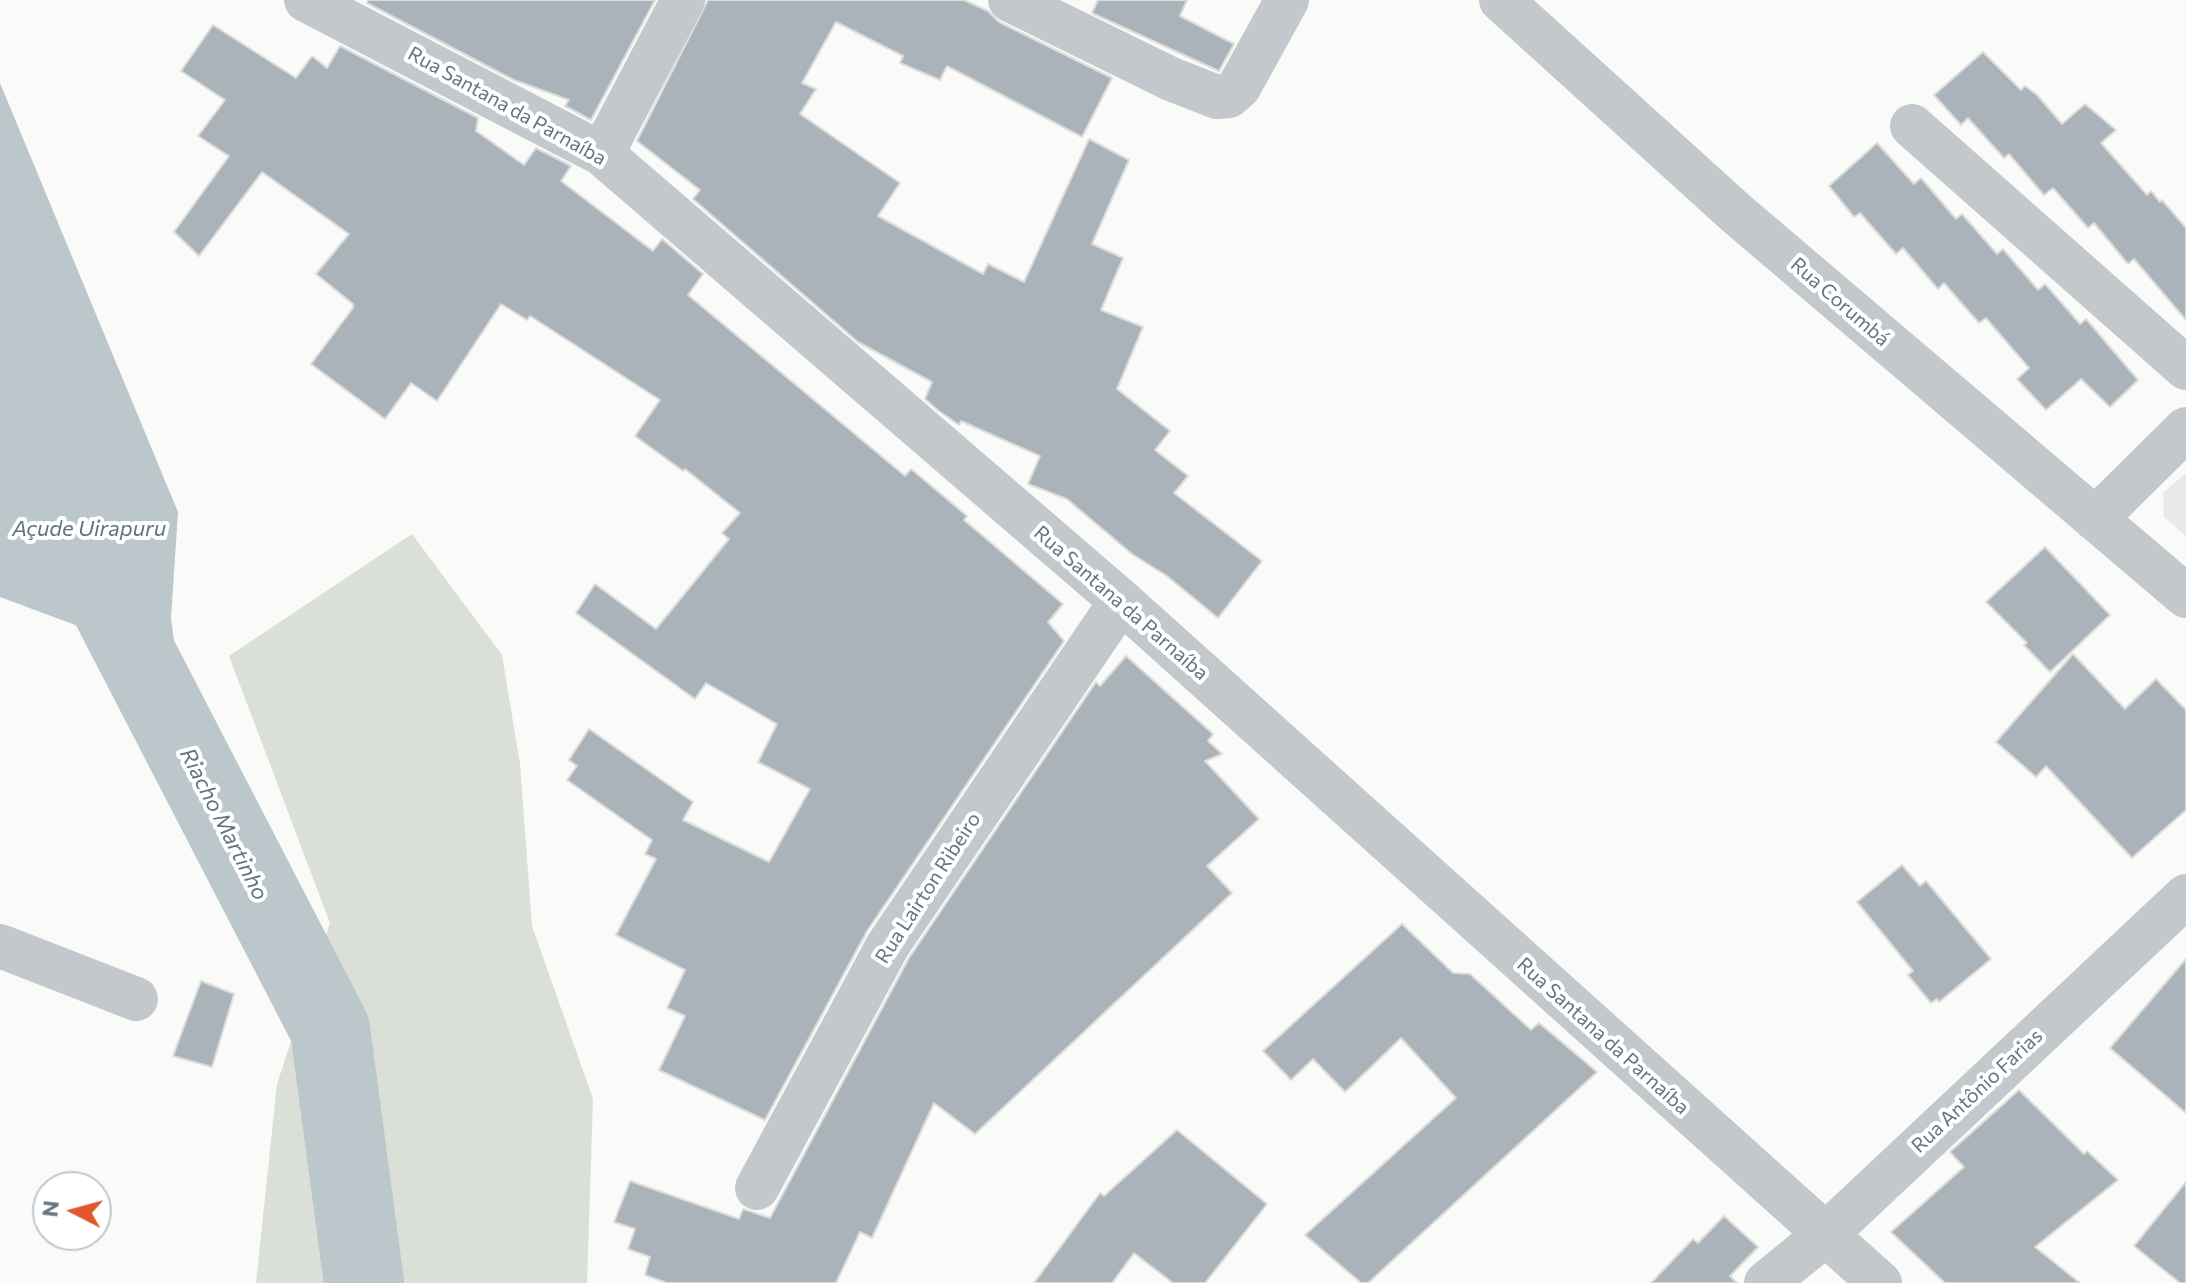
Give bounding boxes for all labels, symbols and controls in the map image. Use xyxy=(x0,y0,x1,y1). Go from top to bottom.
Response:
street label: Rua Santana da Parnaíba xyxy=(404,41,610,171)
street label: Rua Corumbá xyxy=(1786,253,1894,351)
water label: Açude Uirapuru xyxy=(12,516,166,542)
street label: Rua Santana da Parnaíba xyxy=(1029,521,1213,685)
water label: Riacho Martinho xyxy=(174,744,274,904)
street label: Rua Lairton Ribeiro xyxy=(870,808,986,968)
street label: Rua Santana da Parnaíba xyxy=(1512,952,1694,1120)
street label: Rua Antônio Farias xyxy=(1906,1024,2048,1158)
north arrow xyxy=(32,1171,112,1251)
text: N xyxy=(35,1199,64,1218)

